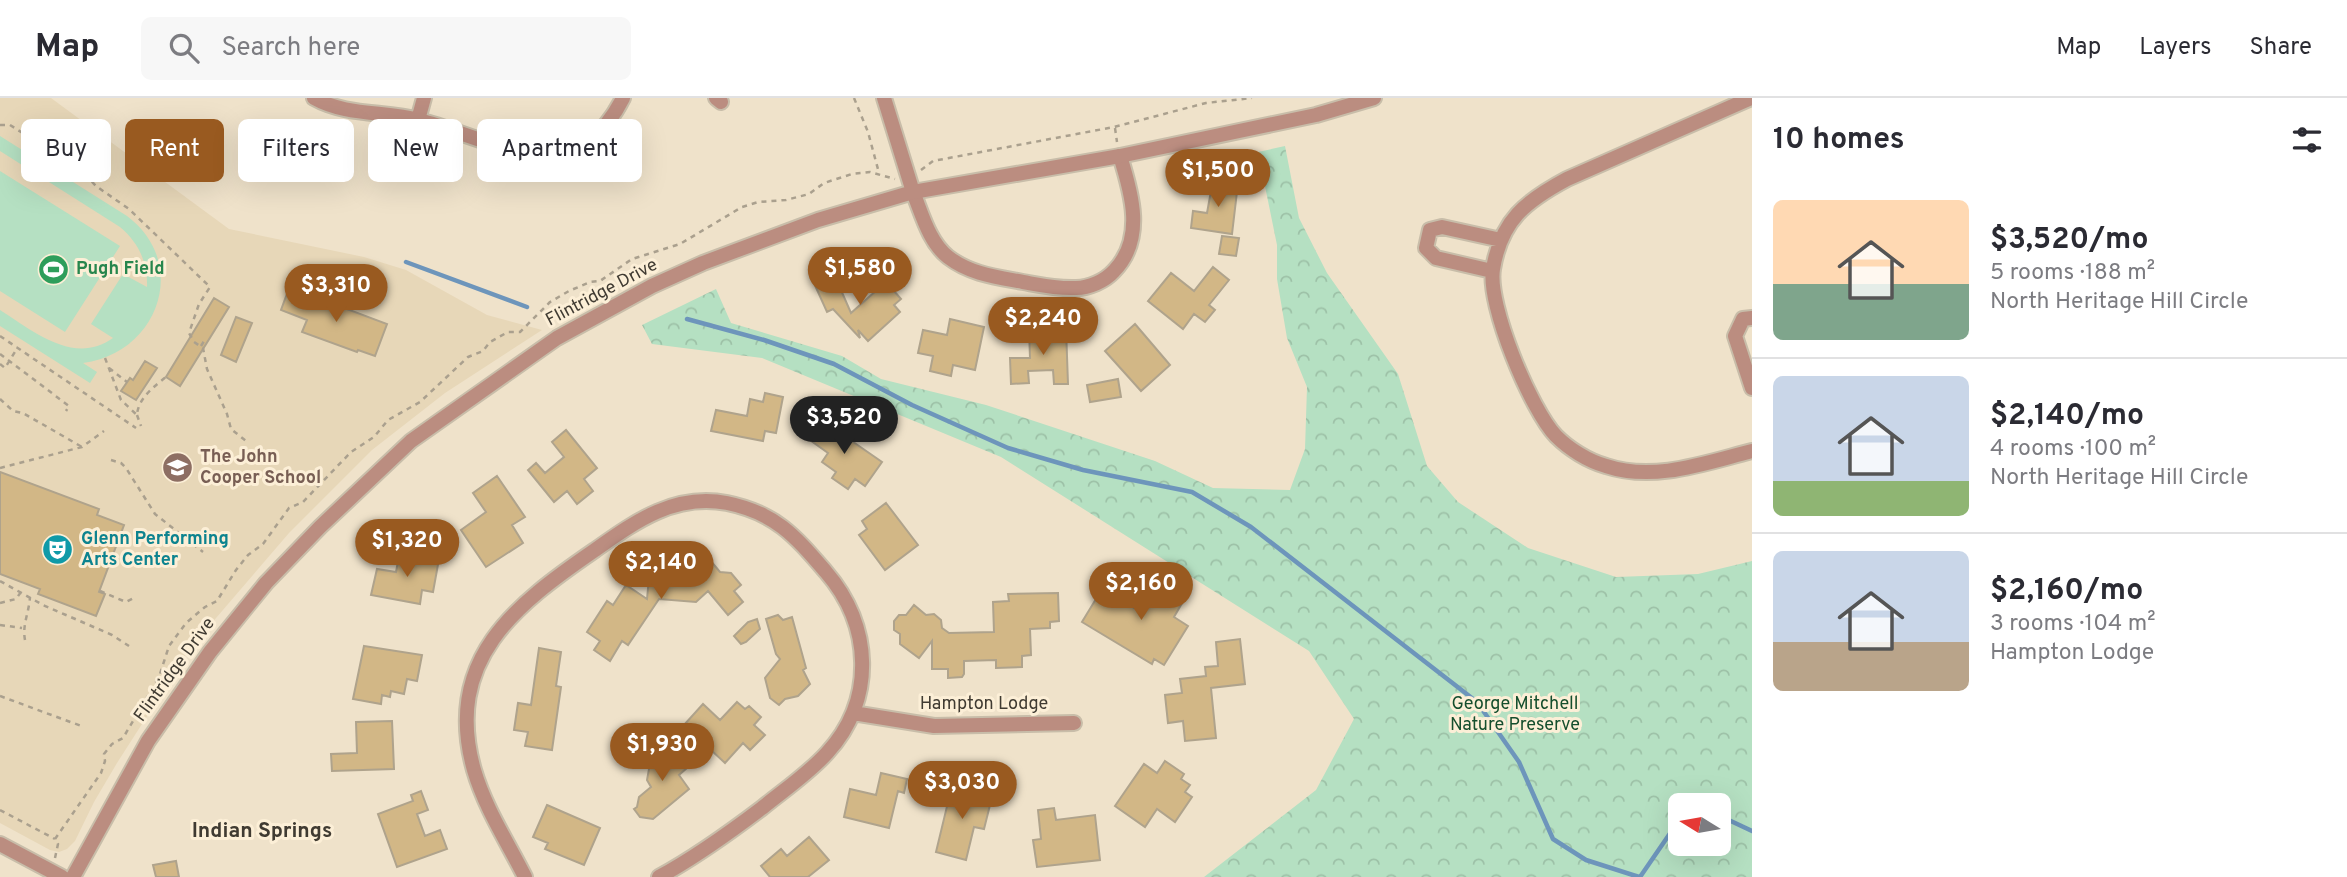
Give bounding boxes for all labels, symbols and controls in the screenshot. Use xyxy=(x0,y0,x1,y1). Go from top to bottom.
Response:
search box xyxy=(141,17,631,80)
text: Map xyxy=(35,27,99,69)
icon: search xyxy=(165,29,203,67)
text: Search here xyxy=(221,32,360,65)
text: Map xyxy=(2056,33,2101,63)
text: Layers xyxy=(2139,33,2211,63)
text: Share xyxy=(2249,33,2312,63)
chip: Buy xyxy=(21,119,111,182)
chip: Rent xyxy=(125,119,224,182)
chip: Filters xyxy=(238,119,354,182)
chip: New xyxy=(368,119,463,182)
chip: Apartment xyxy=(477,119,642,182)
icon: filters xyxy=(2288,121,2326,159)
text: 10 homes xyxy=(1773,122,1904,159)
pin: $1,500 xyxy=(1161,150,1275,209)
text: $1,500 xyxy=(1181,157,1255,186)
text: $3,520/mo xyxy=(1990,222,2148,259)
icon: home xyxy=(1829,228,1913,312)
pin: $1,580 xyxy=(803,248,917,307)
sports icon: Pugh Field xyxy=(36,252,70,286)
street label: Flintridge Drive xyxy=(542,254,662,332)
text: $1,580 xyxy=(824,255,896,284)
place label: Pugh Field xyxy=(76,258,165,281)
text: 5 rooms · 188 m² xyxy=(1990,259,2155,288)
pin: $3,310 xyxy=(279,264,393,324)
text: $3,310 xyxy=(301,272,371,301)
text: North Heritage Hill Circle xyxy=(1990,288,2248,317)
pin: $2,240 xyxy=(986,298,1100,357)
text: $2,240 xyxy=(1004,305,1082,334)
pin: $3,520 xyxy=(787,396,901,456)
text: $2,140/mo xyxy=(1990,398,2144,435)
text: $3,520 xyxy=(806,404,882,433)
icon: home xyxy=(1829,404,1913,488)
text: 4 rooms · 100 m² xyxy=(1990,435,2156,464)
place label: The John Cooper School xyxy=(200,446,321,490)
school or university icon: The John Cooper School xyxy=(160,450,194,484)
text: North Heritage Hill Circle xyxy=(1990,464,2248,493)
pin: $1,320 xyxy=(350,519,464,579)
text: $1,320 xyxy=(371,527,443,556)
place label: Glenn Performing Arts Center xyxy=(81,528,229,572)
theatre icon: Glenn Performing Arts Center xyxy=(41,532,75,566)
pin: $2,140 xyxy=(604,542,718,601)
text: $2,140 xyxy=(625,549,697,578)
pin: $2,160 xyxy=(1084,562,1198,622)
text: $2,160 xyxy=(1105,570,1177,599)
text: $2,160/mo xyxy=(1990,573,2143,610)
icon: home xyxy=(1829,579,1913,663)
text: 3 rooms · 104 m² xyxy=(1990,610,2155,639)
street label: Flintridge Drive xyxy=(129,613,221,727)
text: Hampton Lodge xyxy=(1990,639,2154,668)
street label: Hampton Lodge xyxy=(920,693,1048,716)
park label: George Mitchell Nature Preserve xyxy=(1450,693,1580,737)
pin: $1,930 xyxy=(605,724,719,783)
text: $1,930 xyxy=(626,731,698,760)
pin: $3,030 xyxy=(905,762,1019,821)
text: $3,030 xyxy=(924,769,1000,798)
north arrow xyxy=(1668,793,1731,856)
map controls xyxy=(1668,793,1731,856)
district label: Indian Springs xyxy=(192,818,332,845)

